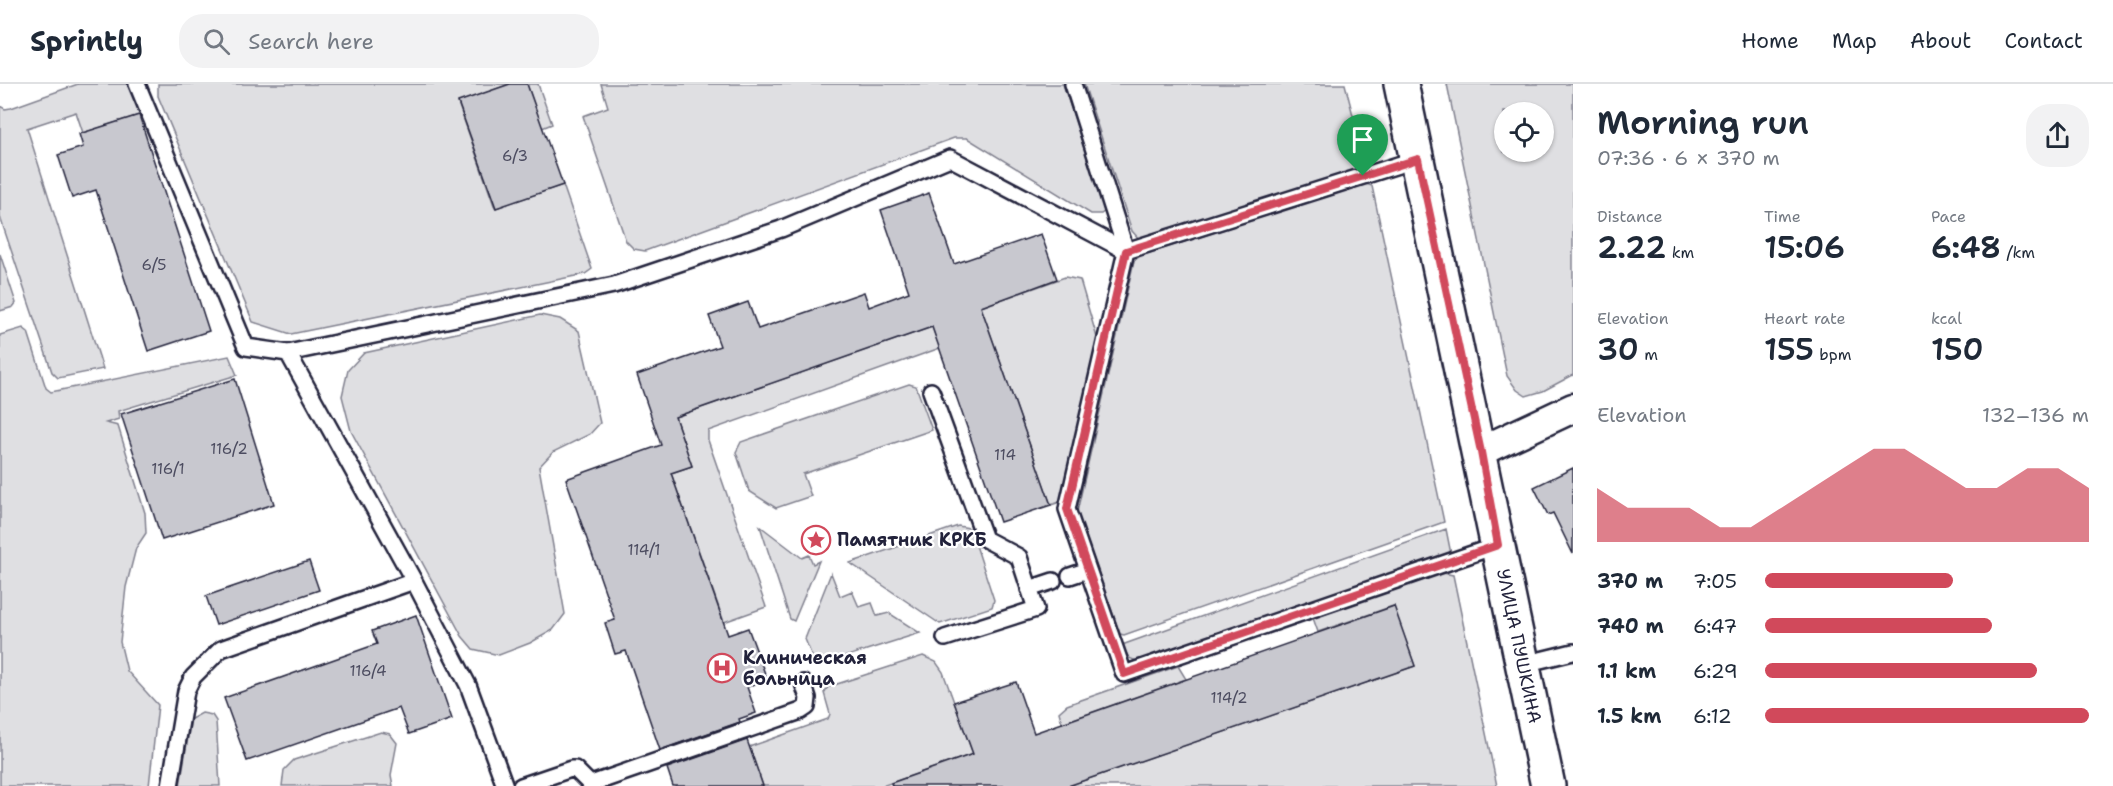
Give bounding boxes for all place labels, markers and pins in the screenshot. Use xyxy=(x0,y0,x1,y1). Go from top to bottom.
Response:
pin xyxy=(1337,114,1388,176)
place icon: Памятник КРКБ xyxy=(800,524,832,556)
place label: Памятник КРКБ xyxy=(837,528,987,552)
place label: Клиническая больница xyxy=(743,646,867,691)
hospital icon: Клиническая больница xyxy=(706,652,738,684)

